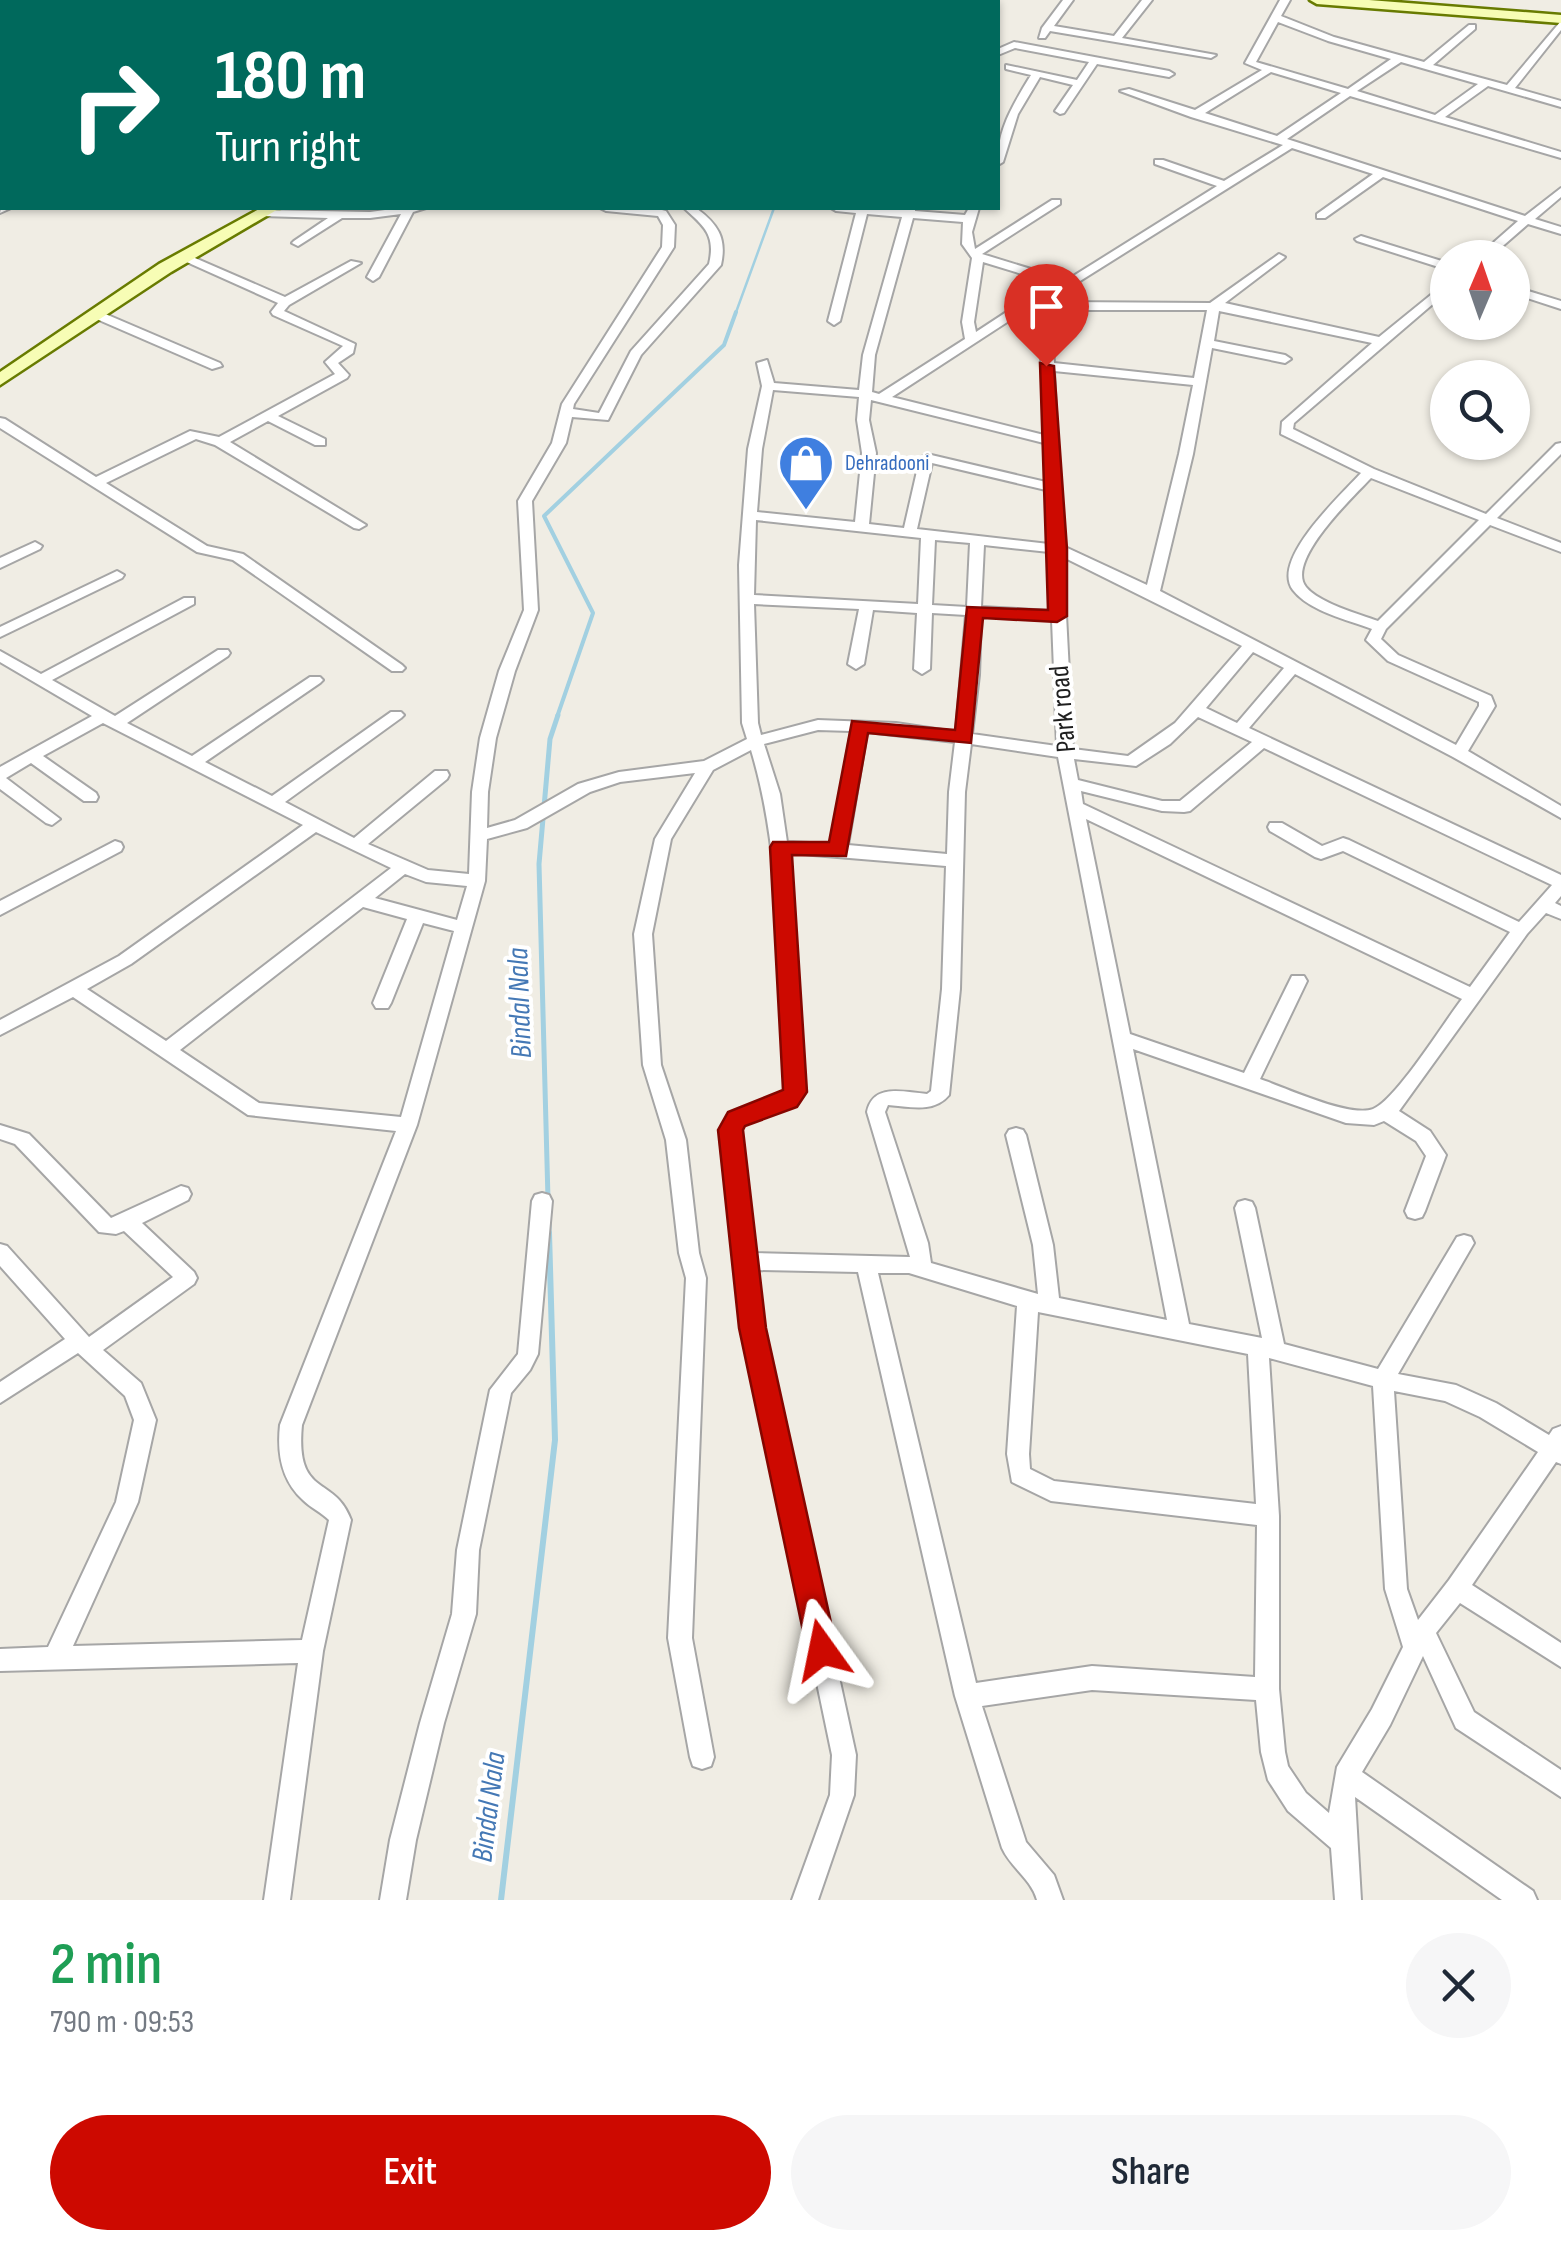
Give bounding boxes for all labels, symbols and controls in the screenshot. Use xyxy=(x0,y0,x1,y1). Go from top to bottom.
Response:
text: 180 m xyxy=(215,35,366,119)
icon: right xyxy=(50,40,180,170)
text: Turn right xyxy=(215,120,361,175)
north arrow xyxy=(1430,240,1530,340)
map controls xyxy=(1430,240,1530,460)
pin xyxy=(1004,264,1089,367)
icon: arrive xyxy=(1019,279,1074,334)
button: search xyxy=(1430,360,1530,460)
shop icon: Dehradooni xyxy=(776,433,836,512)
place label: Dehradooni xyxy=(845,450,929,477)
street label: Park road xyxy=(1043,664,1083,754)
water label: Bindal Nala xyxy=(500,947,540,1059)
position arrow xyxy=(770,1598,874,1702)
water label: Bindal Nala xyxy=(464,1750,514,1864)
text: 2 min xyxy=(50,1929,162,2001)
button: close xyxy=(1406,1933,1511,2038)
text: 790 m · 09:53 xyxy=(50,2003,194,2042)
button: Exit xyxy=(50,2115,771,2230)
button: Share xyxy=(791,2115,1511,2230)

